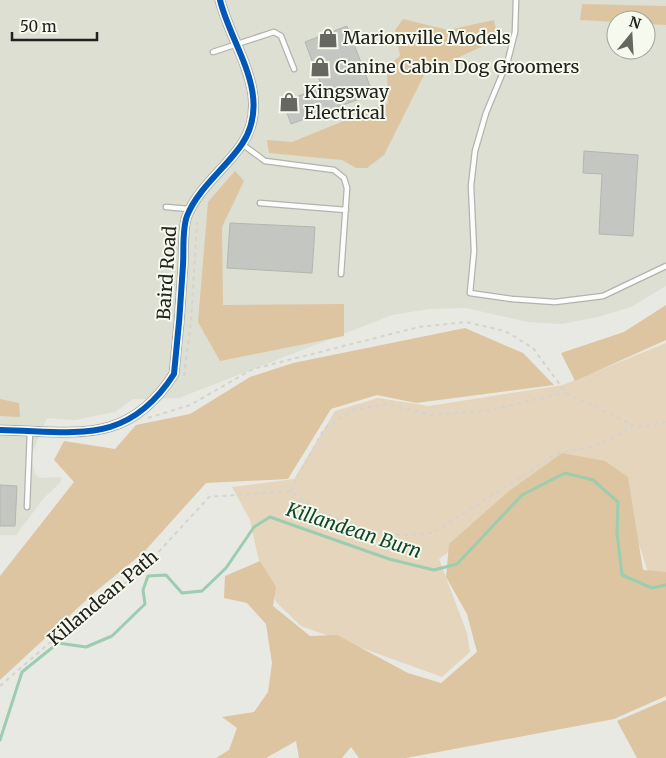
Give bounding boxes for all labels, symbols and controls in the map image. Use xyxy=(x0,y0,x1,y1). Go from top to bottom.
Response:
scale bar xyxy=(12,10,98,42)
north arrow xyxy=(606,10,656,60)
text: N xyxy=(627,12,643,33)
text: 50 m xyxy=(20,17,57,36)
place label: Marionville Models xyxy=(343,26,511,49)
shop icon: Marionville Models xyxy=(317,27,339,49)
place label: Canine Cabin Dog Groomers xyxy=(335,55,580,78)
shop icon: Canine Cabin Dog Groomers xyxy=(309,56,331,78)
place label: Kingsway Electrical xyxy=(304,80,390,124)
shop icon: Kingsway Electrical xyxy=(278,91,300,113)
street label: Baird Road xyxy=(152,225,181,321)
water label: Killandean Burn xyxy=(282,497,425,563)
street label: Killandean Path xyxy=(43,545,163,651)

